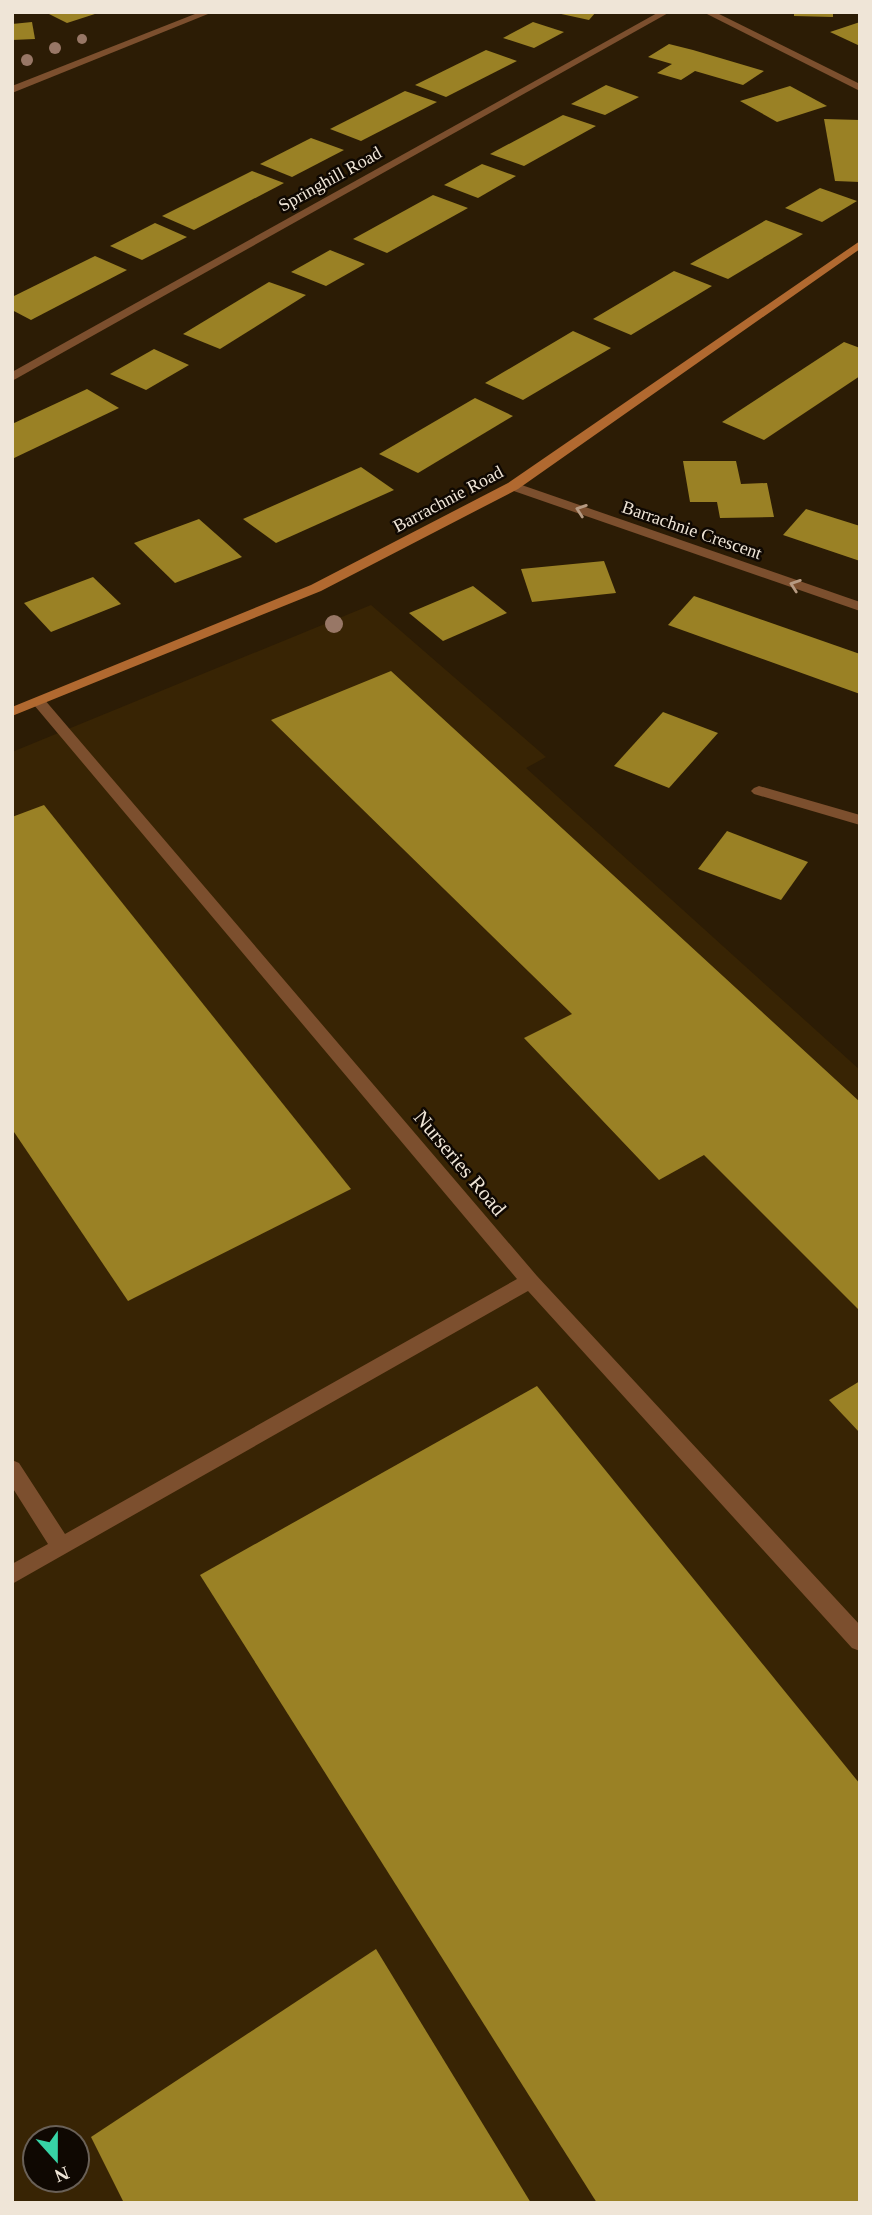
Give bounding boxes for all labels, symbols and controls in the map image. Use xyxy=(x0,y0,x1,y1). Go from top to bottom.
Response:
street label: Springhill Road xyxy=(275,142,385,216)
street label: Barrachnie Road xyxy=(390,462,506,536)
street label: Barrachnie Crescent xyxy=(620,497,764,563)
one-way arrow xyxy=(575,504,587,518)
one-way arrow xyxy=(790,579,802,593)
street label: Nurseries Road xyxy=(409,1105,511,1221)
north arrow xyxy=(21,2124,91,2194)
text: N xyxy=(51,2162,72,2187)

